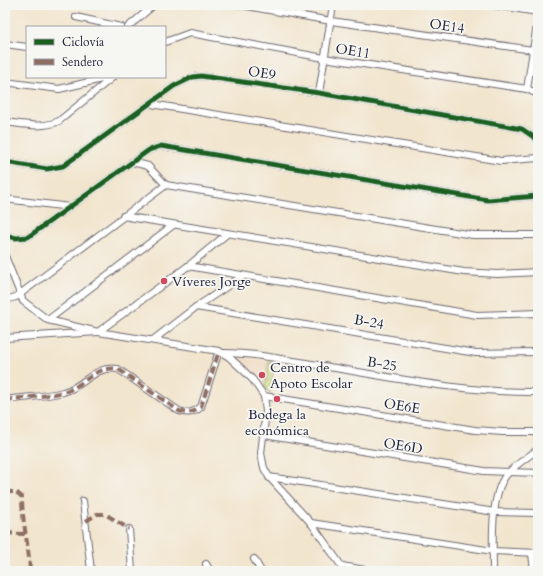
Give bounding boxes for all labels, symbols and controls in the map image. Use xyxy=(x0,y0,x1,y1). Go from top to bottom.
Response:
street label: OE14 xyxy=(428,14,466,38)
legend xyxy=(26,26,166,78)
text: Ciclovía xyxy=(62,34,105,50)
street label: OE11 xyxy=(334,39,372,63)
text: Sendero xyxy=(62,54,103,70)
street label: OE9 xyxy=(247,62,277,84)
place label: Víveres Jorge xyxy=(172,272,251,291)
marker: Víveres Jorge xyxy=(159,276,169,286)
street label: B-24 xyxy=(353,310,385,334)
street label: B-25 xyxy=(366,352,398,376)
place label: Centro de Apoto Escolar xyxy=(270,358,354,393)
marker: Centro de Apoto Escolar xyxy=(257,370,267,380)
marker: Bodega la económica xyxy=(272,394,282,404)
street label: OE6E xyxy=(382,394,422,418)
place label: Bodega la económica xyxy=(245,405,309,440)
street label: OE6D xyxy=(382,434,424,458)

